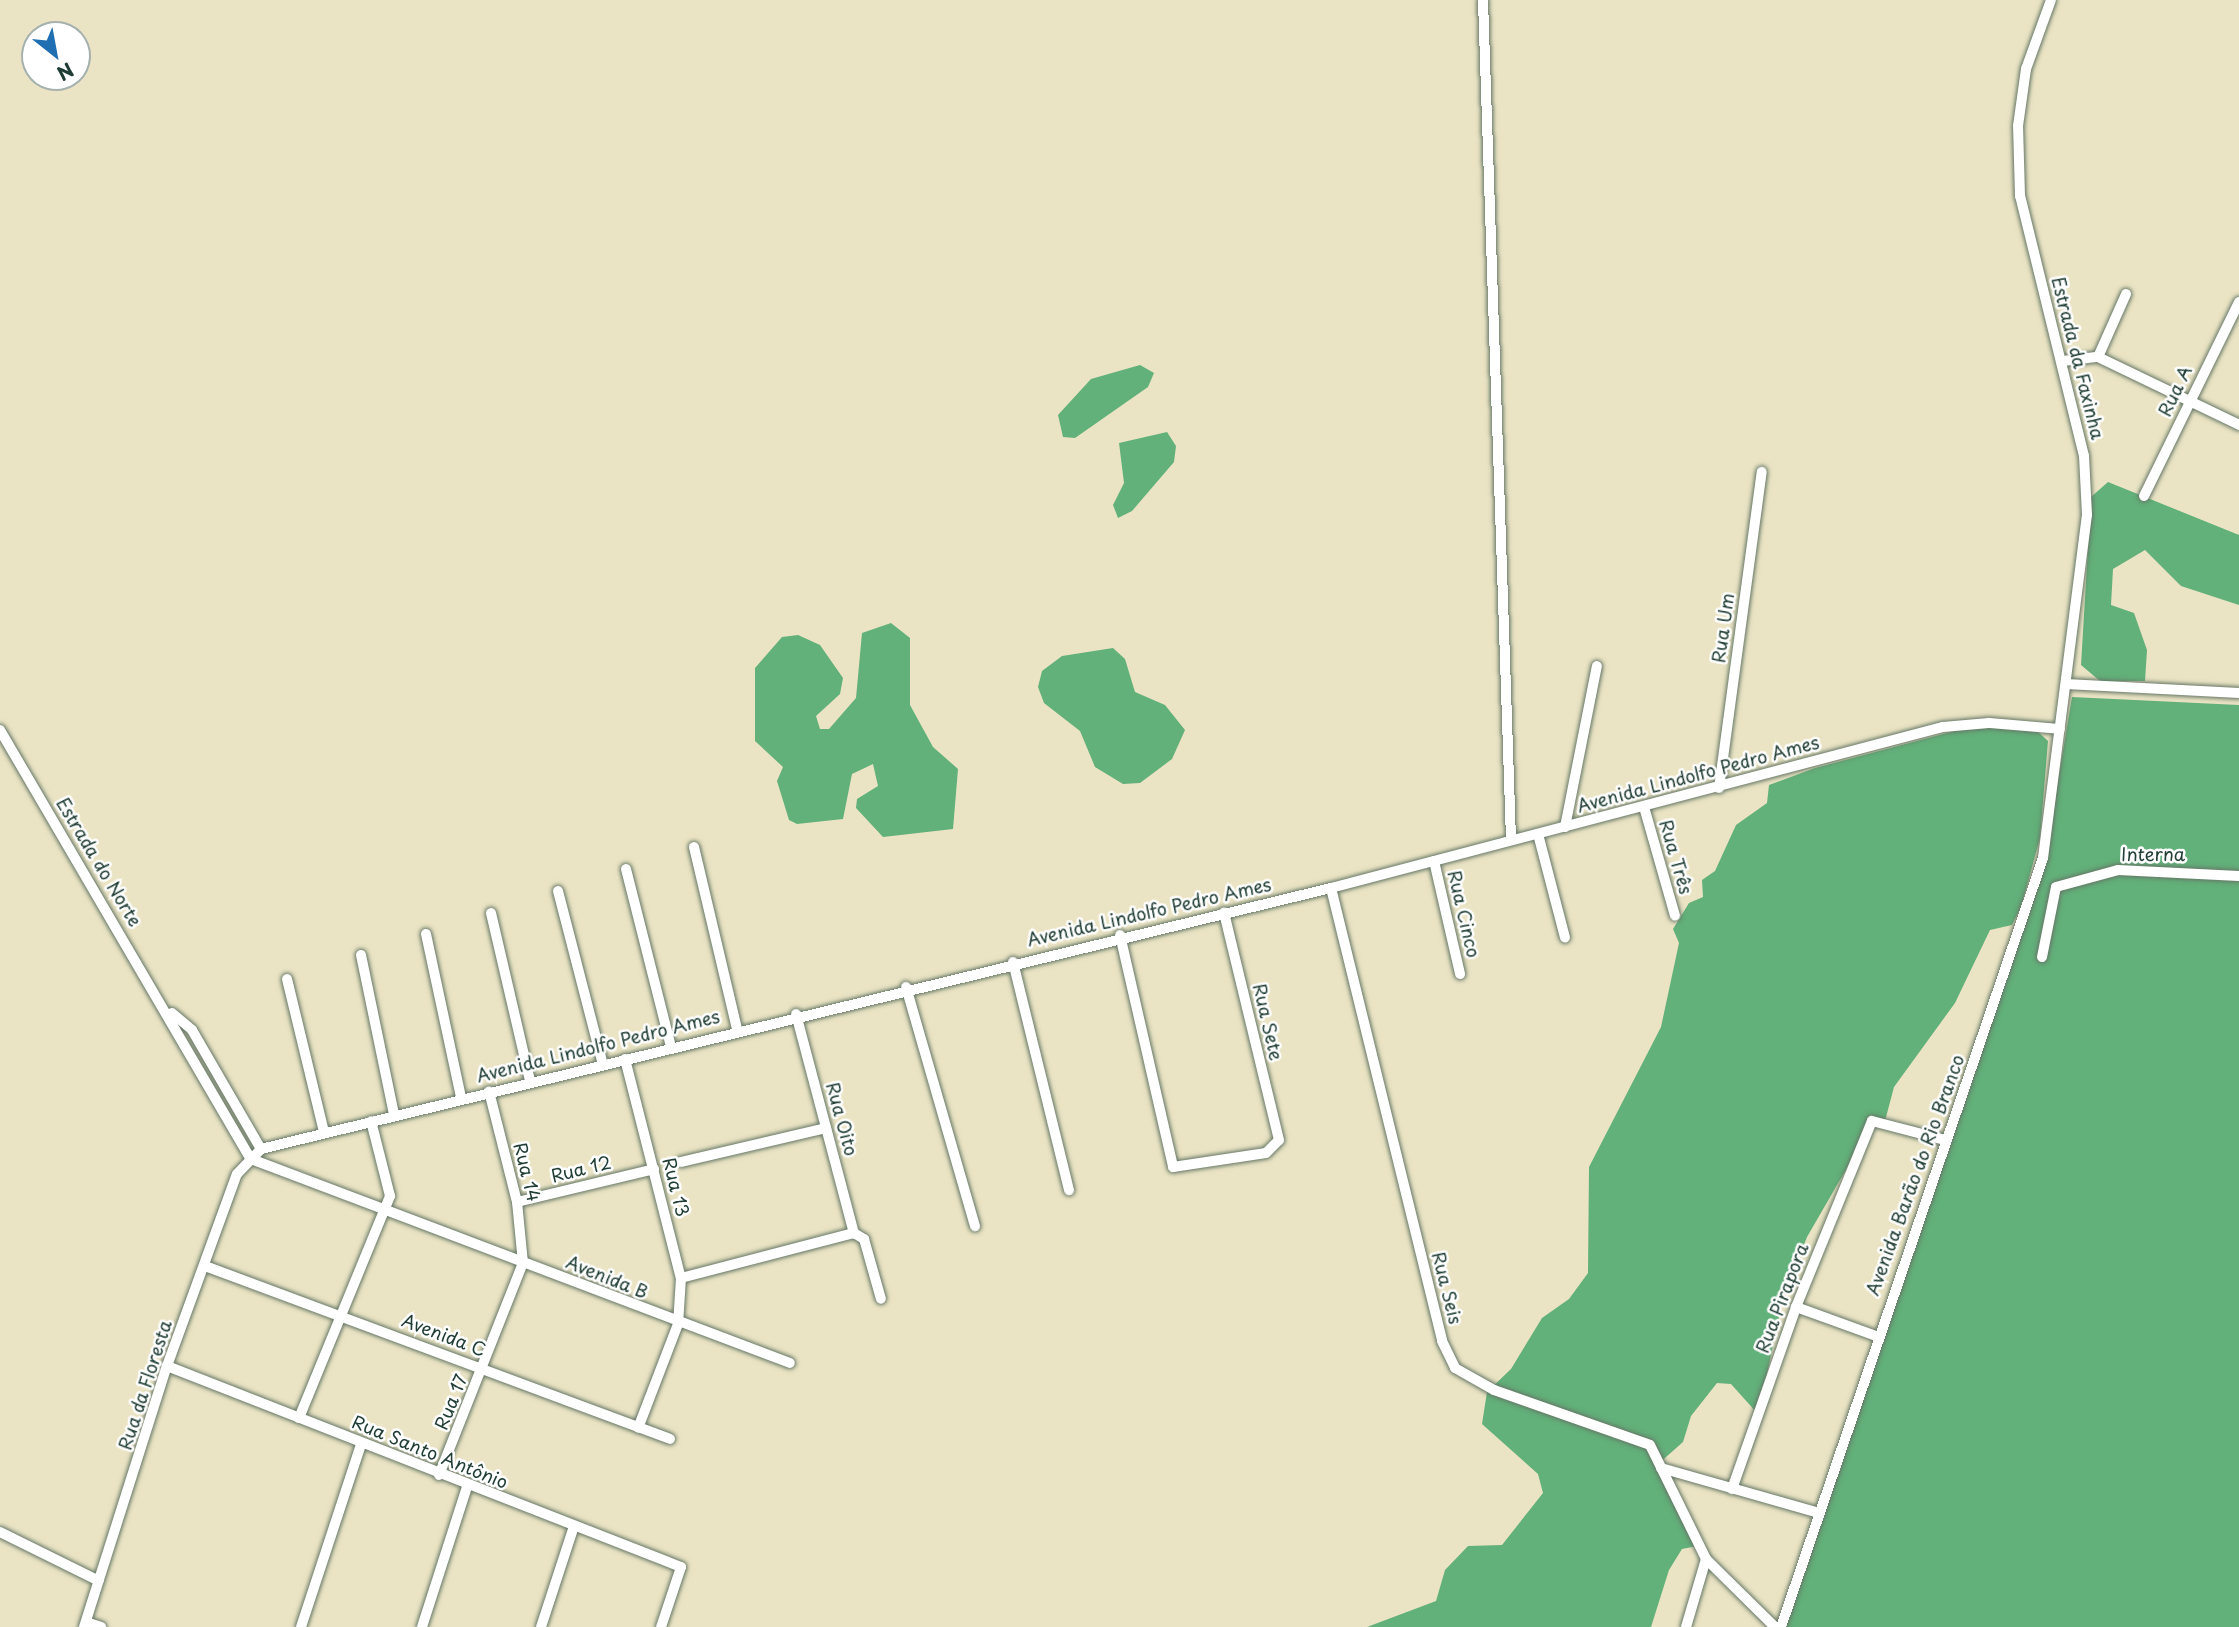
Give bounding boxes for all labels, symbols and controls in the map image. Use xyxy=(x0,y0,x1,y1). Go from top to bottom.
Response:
north arrow xyxy=(21,21,91,91)
text: N xyxy=(52,56,79,88)
street label: Estrada da Faxinha xyxy=(2047,274,2109,442)
street label: Rua A xyxy=(2153,362,2197,420)
street label: Rua Um xyxy=(1707,591,1739,665)
street label: Avenida Lindolfo Pedro Ames xyxy=(1574,731,1822,817)
street label: Estrada do Norte xyxy=(52,793,146,931)
street label: Rua Três xyxy=(1655,817,1697,897)
street label: Interna xyxy=(2121,843,2185,865)
street label: Rua Cinco xyxy=(1443,868,1485,960)
street label: Avenida Lindolfo Pedro Ames xyxy=(1024,873,1274,951)
street label: Rua Sete xyxy=(1249,981,1287,1063)
street label: Avenida Lindolfo Pedro Ames xyxy=(474,1005,722,1087)
street label: Avenida Barão do Rio Branco xyxy=(1861,1052,1969,1298)
street label: Rua Oito xyxy=(822,1079,862,1159)
street label: Rua 14 xyxy=(509,1140,545,1204)
street label: Rua 12 xyxy=(549,1151,613,1187)
street label: Rua 13 xyxy=(658,1155,694,1219)
street label: Rua Pirapora xyxy=(1751,1240,1813,1356)
street label: Rua Seis xyxy=(1428,1249,1466,1327)
street label: Avenida B xyxy=(563,1251,651,1303)
street label: Avenida C xyxy=(399,1309,489,1361)
street label: Rua da Floresta xyxy=(114,1316,176,1454)
street label: Rua 17 xyxy=(430,1371,472,1433)
street label: Rua Santo Antônio xyxy=(350,1411,510,1493)

